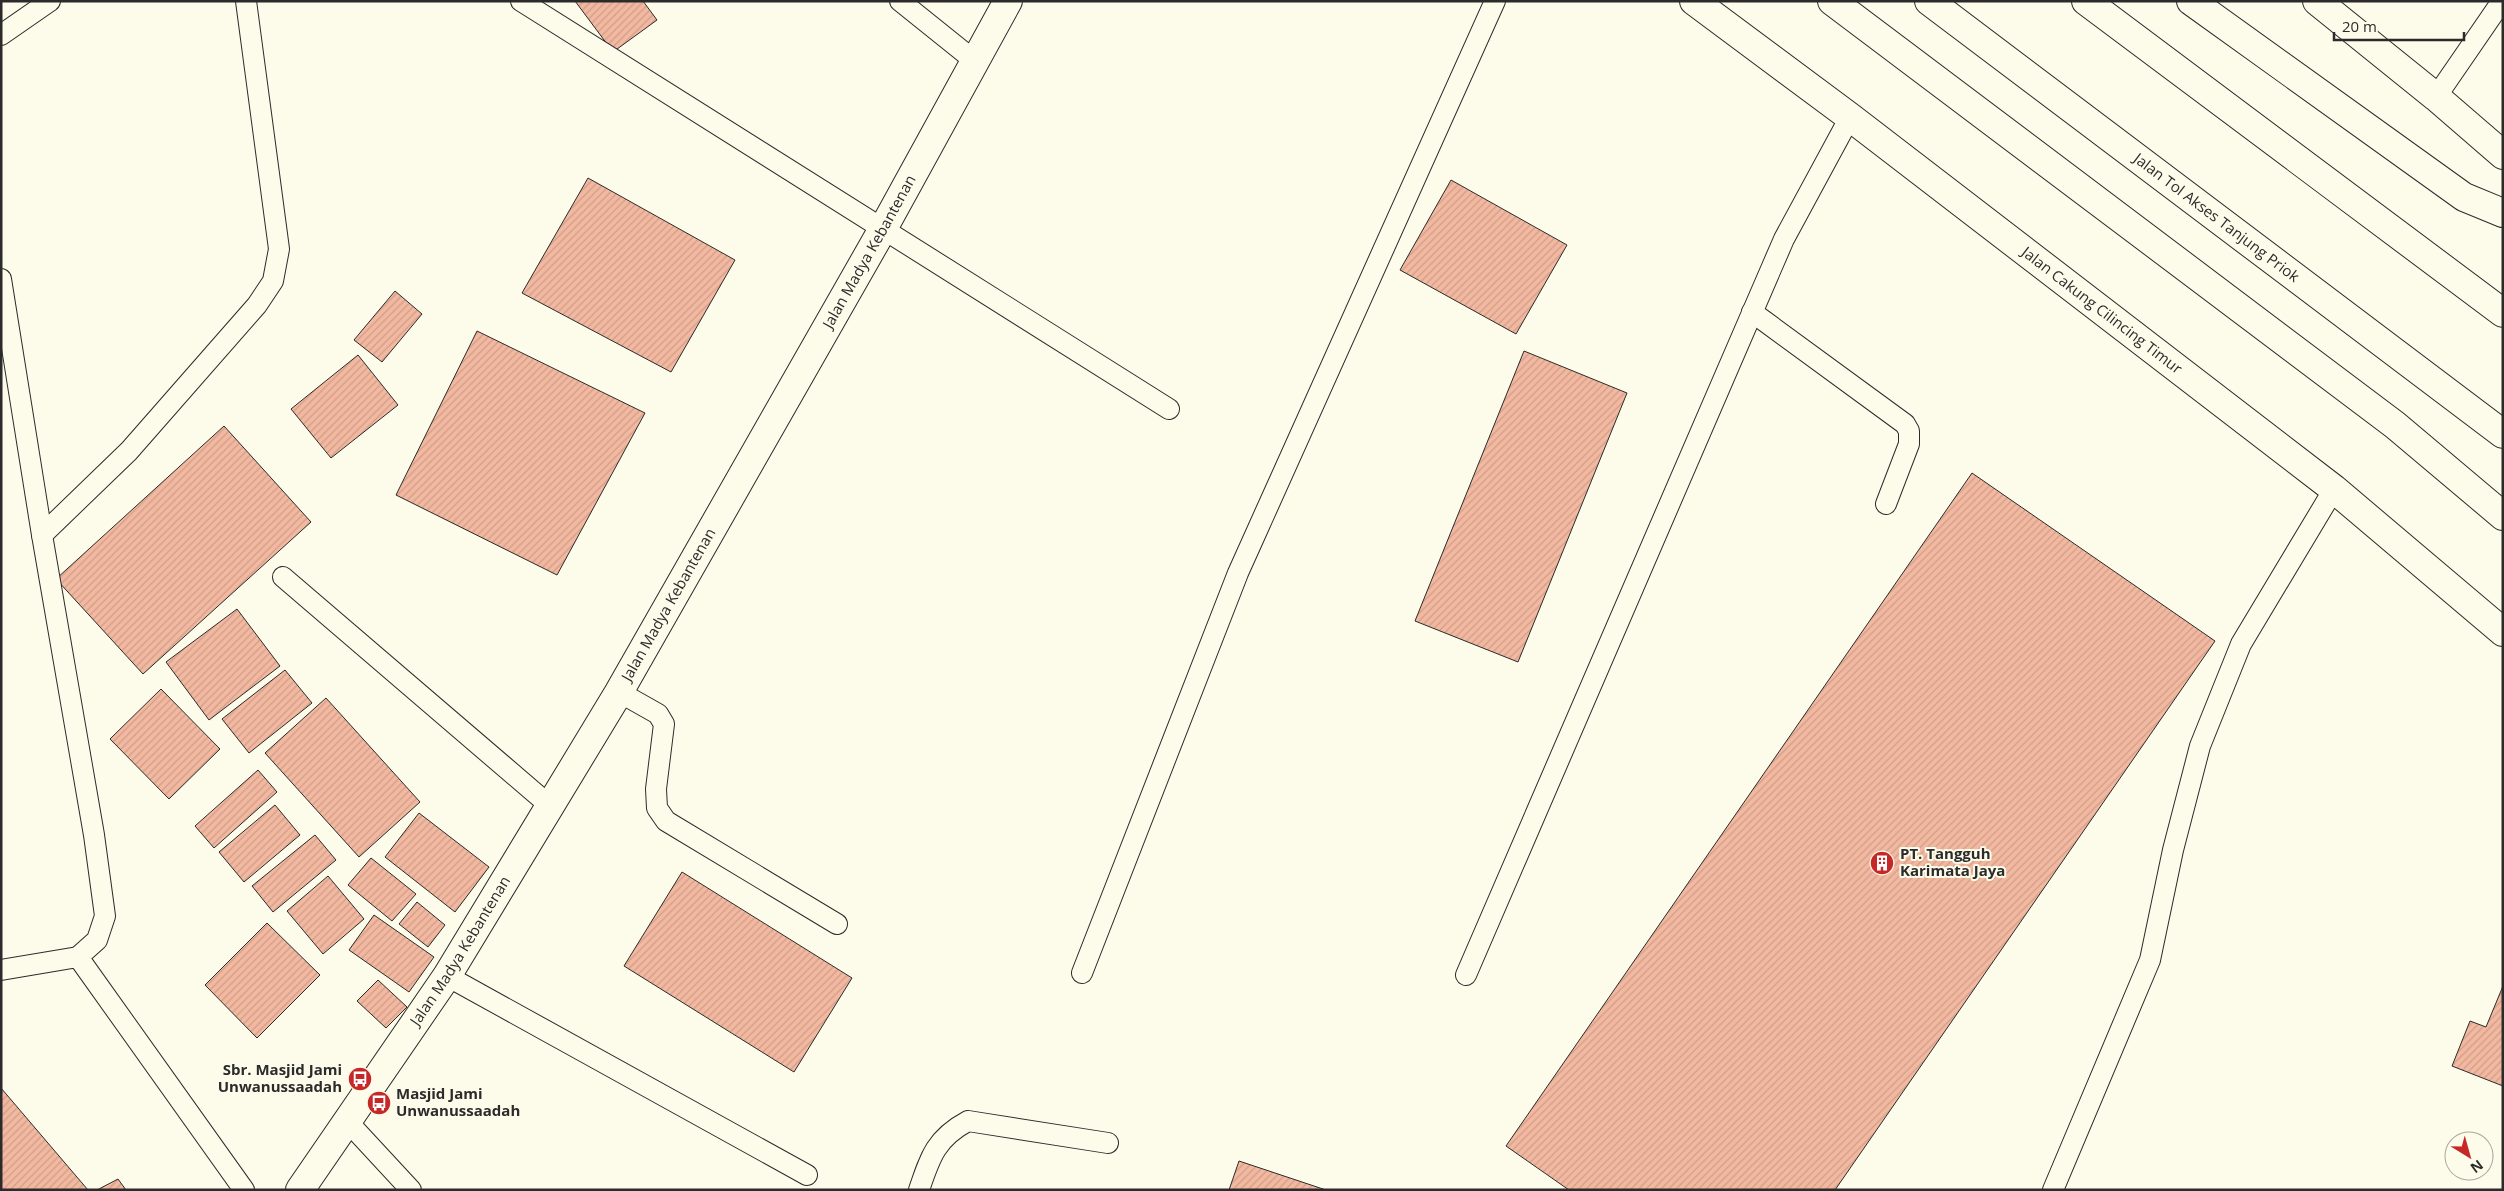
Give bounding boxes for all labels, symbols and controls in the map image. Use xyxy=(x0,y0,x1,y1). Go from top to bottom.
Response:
scale bar xyxy=(2334,10,2464,42)
text: 20 m xyxy=(2342,16,2377,36)
street label: Jalan Tol Akses Tanjung Priok xyxy=(2128,147,2304,286)
street label: Jalan Madya Kebantenan xyxy=(816,171,920,334)
street label: Jalan Cakung Cilincing Timur xyxy=(2016,240,2187,378)
street label: Jalan Madya Kebantenan xyxy=(615,524,719,686)
place label: PT. Tangguh Karimata Jaya xyxy=(1900,843,2005,880)
building icon: PT. Tangguh Karimata Jaya xyxy=(1869,850,1895,876)
street label: Jalan Madya Kebantenan xyxy=(404,872,514,1031)
place label: Sbr. Masjid Jami Unwanussaadah xyxy=(218,1059,342,1096)
bus stop icon: Sbr. Masjid Jami Unwanussaadah xyxy=(347,1066,373,1092)
place label: Masjid Jami Unwanussaadah xyxy=(396,1083,520,1120)
bus stop icon: Masjid Jami Unwanussaadah xyxy=(366,1090,392,1116)
north arrow xyxy=(2444,1131,2494,1181)
text: N xyxy=(2467,1156,2487,1178)

